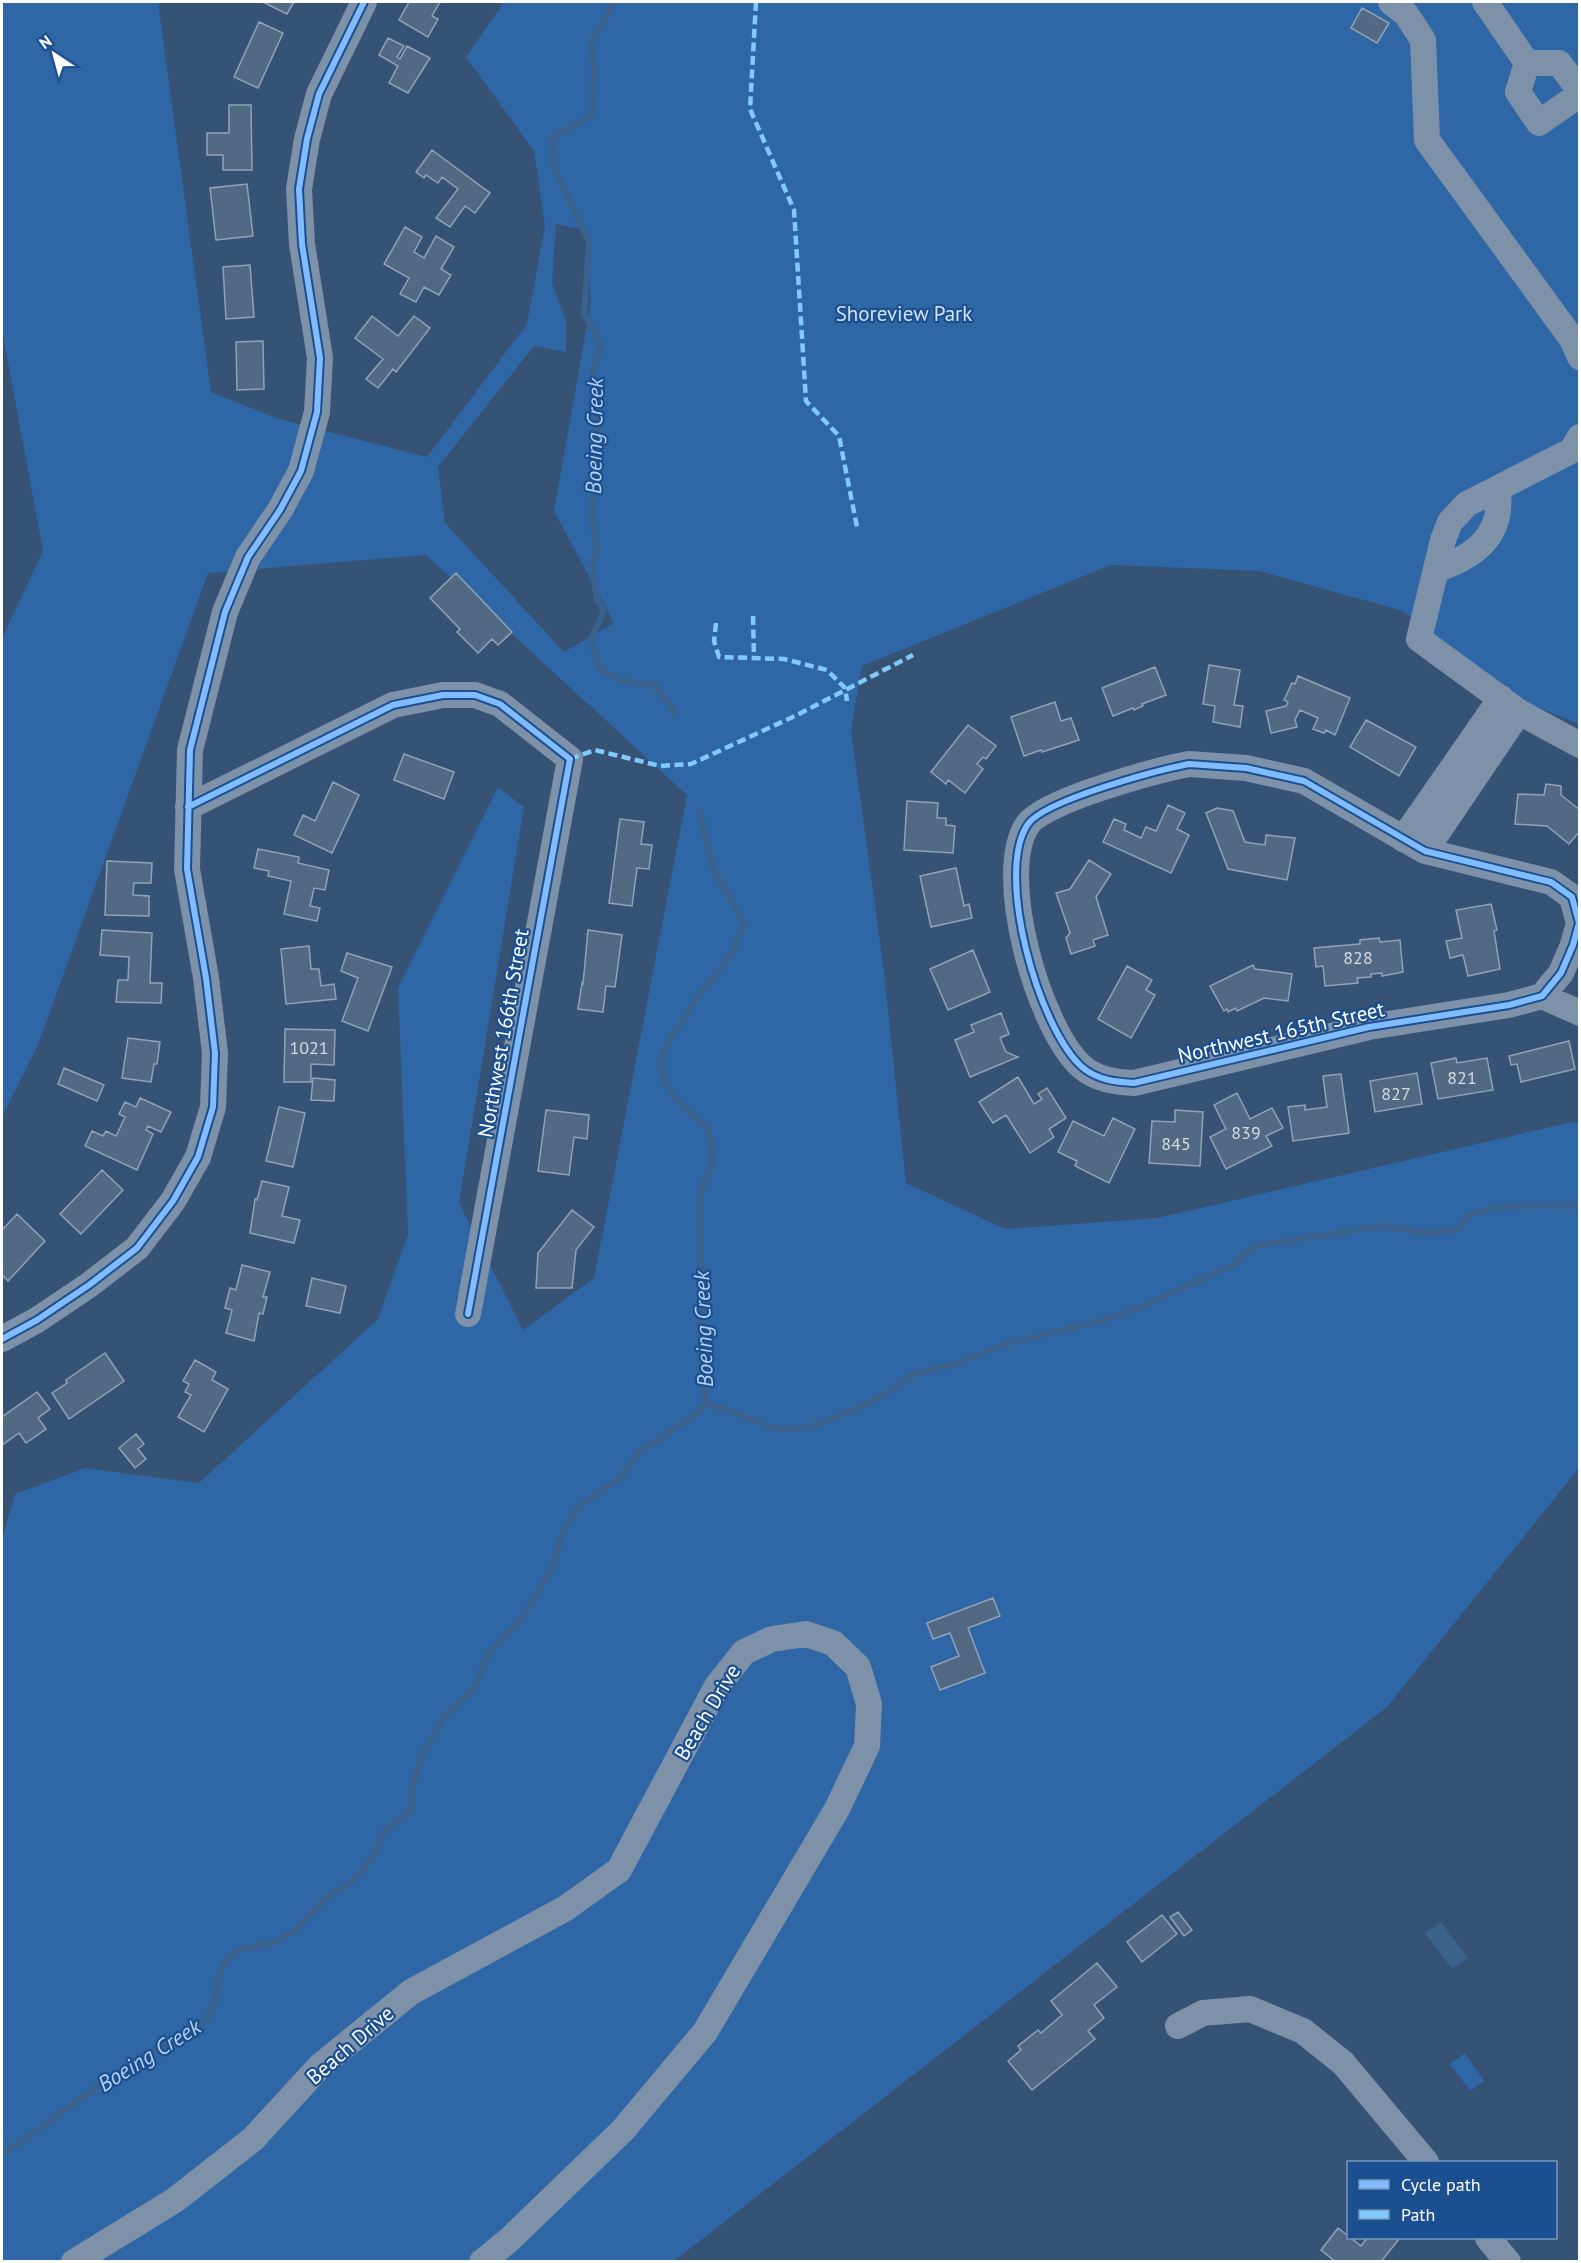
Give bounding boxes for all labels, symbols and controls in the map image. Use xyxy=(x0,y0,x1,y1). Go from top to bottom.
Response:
north arrow xyxy=(24,24,84,84)
text: N xyxy=(35,31,55,53)
park label: Shoreview Park xyxy=(836,300,972,327)
water label: Boeing Creek xyxy=(579,377,609,494)
street label: Northwest 166th Street xyxy=(471,927,535,1139)
house number: 828 xyxy=(1343,946,1373,969)
street label: Northwest 165th Street xyxy=(1175,995,1387,1069)
house number: 1021 xyxy=(289,1036,329,1059)
house number: 821 xyxy=(1447,1066,1477,1089)
house number: 827 xyxy=(1381,1082,1411,1105)
house number: 839 xyxy=(1231,1121,1261,1144)
house number: 845 xyxy=(1161,1132,1191,1155)
water label: Boeing Creek xyxy=(687,1269,719,1388)
street label: Beach Drive xyxy=(668,1659,746,1765)
street label: Beach Drive xyxy=(301,2000,399,2090)
water label: Boeing Creek xyxy=(92,2012,207,2098)
legend xyxy=(1347,2161,1557,2239)
text: Cycle path xyxy=(1401,2173,1481,2196)
text: Path xyxy=(1401,2203,1435,2226)

